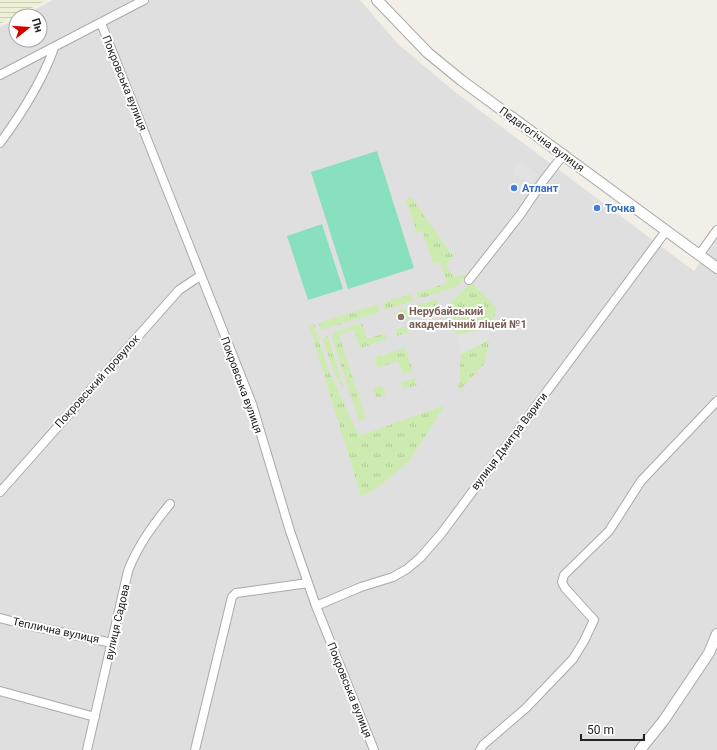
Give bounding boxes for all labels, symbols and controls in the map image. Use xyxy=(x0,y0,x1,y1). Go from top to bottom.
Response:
north arrow xyxy=(8,8,48,48)
text: Пн xyxy=(29,17,45,34)
street label: Покровська вулиця xyxy=(99,34,150,133)
street label: Педагогічна вулиця xyxy=(497,104,587,175)
place label: Атлант xyxy=(522,182,559,195)
marker: Атлант xyxy=(509,183,519,193)
place label: Точка xyxy=(605,202,635,215)
marker: Точка xyxy=(592,203,602,213)
place label: Нерубайський академічний ліцей №1 xyxy=(409,305,527,331)
marker: Нерубайський академічний ліцей №1 xyxy=(396,312,406,322)
street label: Покровський провулок xyxy=(52,332,143,430)
street label: Покровська вулиця xyxy=(218,335,265,435)
street label: вулиця Дмитра Вариги xyxy=(469,390,550,493)
street label: вулиця Садова xyxy=(102,583,133,661)
street label: Теплична вулиця xyxy=(11,615,101,646)
street label: Покровська вулиця xyxy=(324,641,375,740)
scale bar xyxy=(581,716,644,742)
text: 50 m xyxy=(587,723,614,737)

